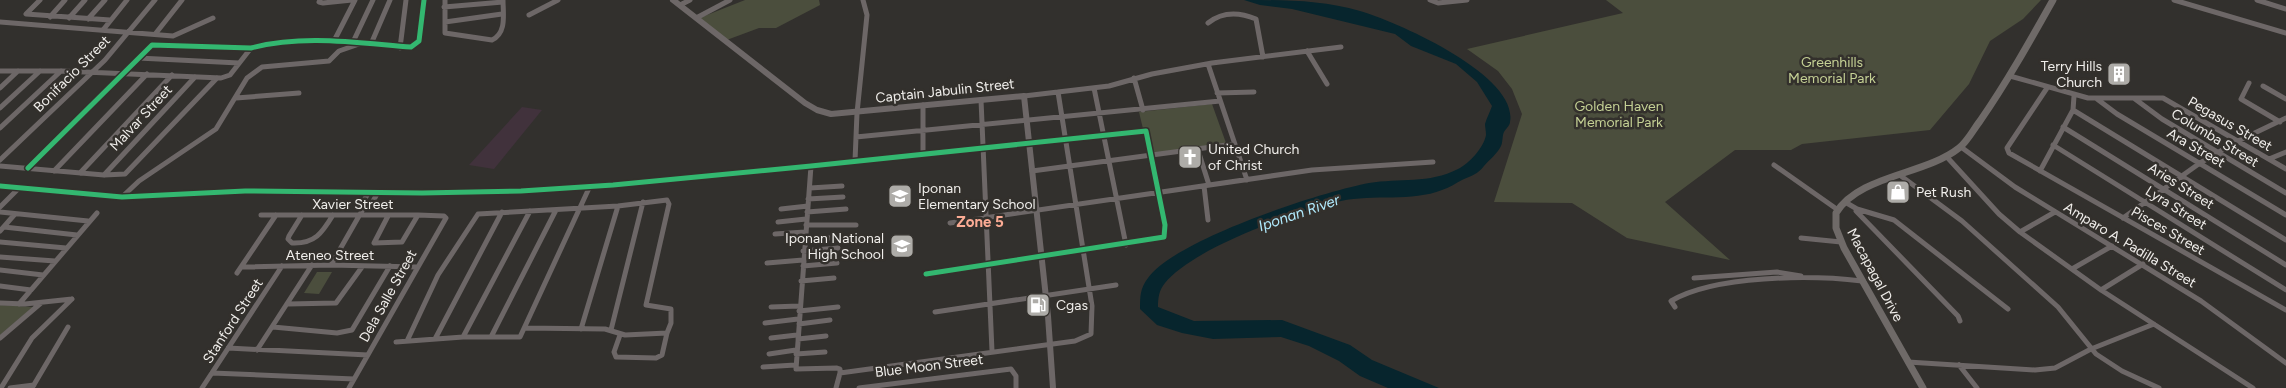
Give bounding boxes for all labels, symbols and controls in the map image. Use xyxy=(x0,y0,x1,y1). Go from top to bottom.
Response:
street label: Bonifacio Street xyxy=(30,32,114,116)
park label: Greenhills Memorial Park xyxy=(1788,54,1876,87)
place label: Terry Hills Church xyxy=(2041,58,2102,91)
building icon: Terry Hills Church xyxy=(2106,61,2132,87)
street label: Captain Jabulin Street xyxy=(875,75,1015,107)
street label: Malvar Street xyxy=(106,82,176,154)
street label: Pegasus Street xyxy=(2185,93,2275,155)
park label: Golden Haven Memorial Park xyxy=(1574,98,1664,131)
street label: Columba Street xyxy=(2168,105,2262,171)
street label: Ara Street xyxy=(2164,125,2228,171)
place label: United Church of Christ xyxy=(1208,141,1300,174)
church icon: United Church of Christ xyxy=(1177,144,1203,170)
street label: Aries Street xyxy=(2145,159,2217,213)
shop icon: Pet Rush xyxy=(1885,179,1911,205)
place label: Iponan Elementary School xyxy=(918,180,1036,213)
street label: Lyra Street xyxy=(2142,182,2210,234)
school or university icon: Iponan Elementary School xyxy=(887,183,913,209)
place label: Pet Rush xyxy=(1916,184,1971,201)
water label: Iponan River xyxy=(1256,190,1343,235)
street label: Xavier Street xyxy=(313,196,393,213)
street label: Amparo A. Padilla Street xyxy=(2061,199,2199,291)
street label: Pisces Street xyxy=(2128,203,2208,259)
district label: Zone 5 xyxy=(956,213,1004,231)
street label: Macapagal Drive xyxy=(1843,225,1907,325)
place label: Iponan National High School xyxy=(785,230,884,263)
school or university icon: Iponan National High School xyxy=(889,233,915,259)
street label: Ateneo Street xyxy=(286,247,374,264)
street label: Dela Salle Street xyxy=(356,247,420,345)
street label: Stanford Street xyxy=(199,275,267,367)
fuel station icon: Cgas xyxy=(1025,292,1051,318)
place label: Cgas xyxy=(1056,297,1088,314)
street label: Blue Moon Street xyxy=(874,351,984,381)

